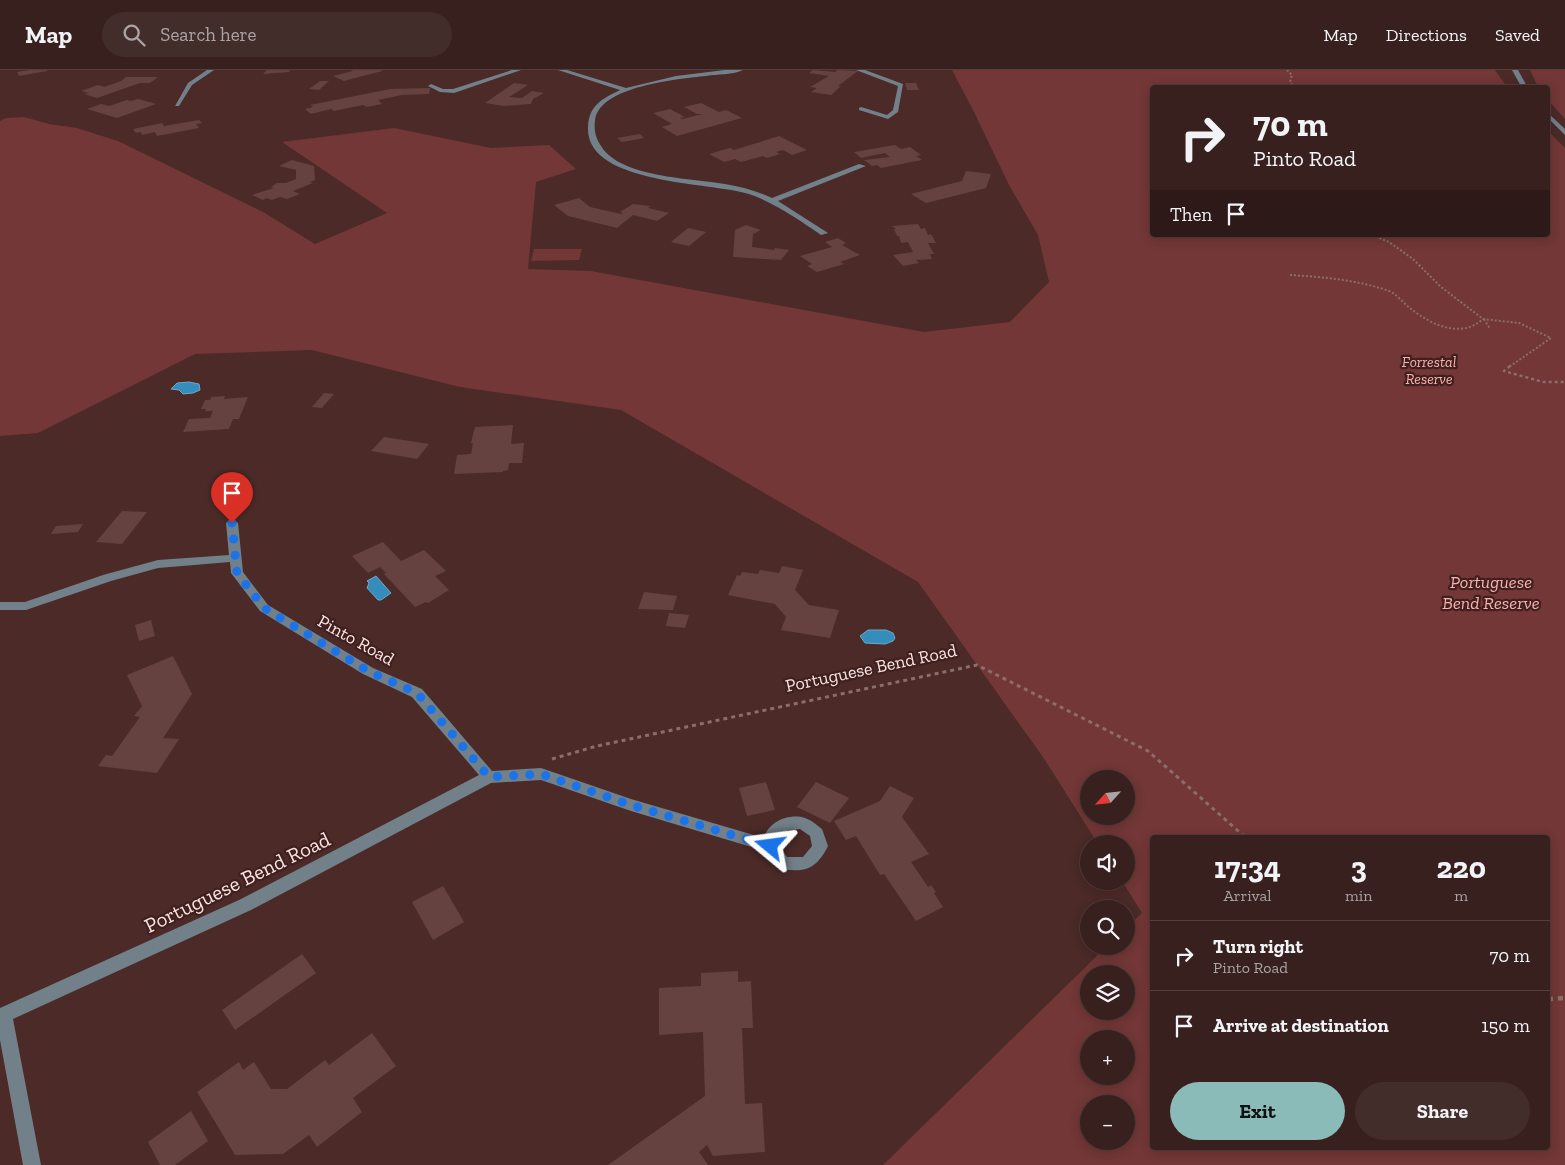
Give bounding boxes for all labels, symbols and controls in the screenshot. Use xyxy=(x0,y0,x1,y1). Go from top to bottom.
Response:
search box xyxy=(102,12,452,57)
text: Map xyxy=(25,20,72,49)
icon: search xyxy=(120,21,148,49)
text: Search here xyxy=(160,23,257,46)
text: Map xyxy=(1323,24,1358,46)
text: Directions xyxy=(1386,24,1467,46)
text: Saved xyxy=(1495,24,1540,46)
text: 70 m xyxy=(1253,103,1328,145)
icon: right xyxy=(1170,105,1235,170)
text: Pinto Road xyxy=(1253,145,1356,172)
icon: arrive xyxy=(1222,200,1250,228)
text: Then xyxy=(1170,203,1212,226)
park label: Forrestal Reserve xyxy=(1402,353,1456,388)
pin xyxy=(211,472,253,523)
icon: arrive xyxy=(218,479,246,507)
park label: Portuguese Bend Reserve xyxy=(1442,571,1540,614)
street label: Pinto Road xyxy=(314,610,398,670)
street label: Portuguese Bend Road xyxy=(783,639,959,697)
north arrow xyxy=(1080,770,1135,825)
map controls xyxy=(1080,770,1135,1150)
position arrow xyxy=(743,819,795,871)
street label: Portuguese Bend Road xyxy=(140,826,334,938)
button: sound xyxy=(1080,835,1135,890)
text: 17:34 xyxy=(1214,850,1281,886)
text: 3 xyxy=(1351,850,1367,886)
text: 220 xyxy=(1436,850,1486,886)
text: Arrival xyxy=(1223,886,1272,905)
text: min xyxy=(1345,886,1372,905)
text: m xyxy=(1454,886,1468,905)
button: search xyxy=(1080,900,1135,955)
text: Turn right xyxy=(1213,935,1303,958)
icon: right xyxy=(1170,942,1198,970)
text: 70 m xyxy=(1489,944,1530,967)
text: Pinto Road xyxy=(1213,958,1288,977)
button: layers xyxy=(1080,965,1135,1020)
icon: arrive xyxy=(1170,1012,1198,1040)
text: Arrive at destination xyxy=(1213,1014,1389,1037)
text: 150 m xyxy=(1481,1014,1530,1037)
button: + xyxy=(1080,1030,1135,1085)
button: Exit xyxy=(1170,1082,1345,1140)
button: Share xyxy=(1355,1082,1530,1140)
button: − xyxy=(1080,1095,1135,1150)

